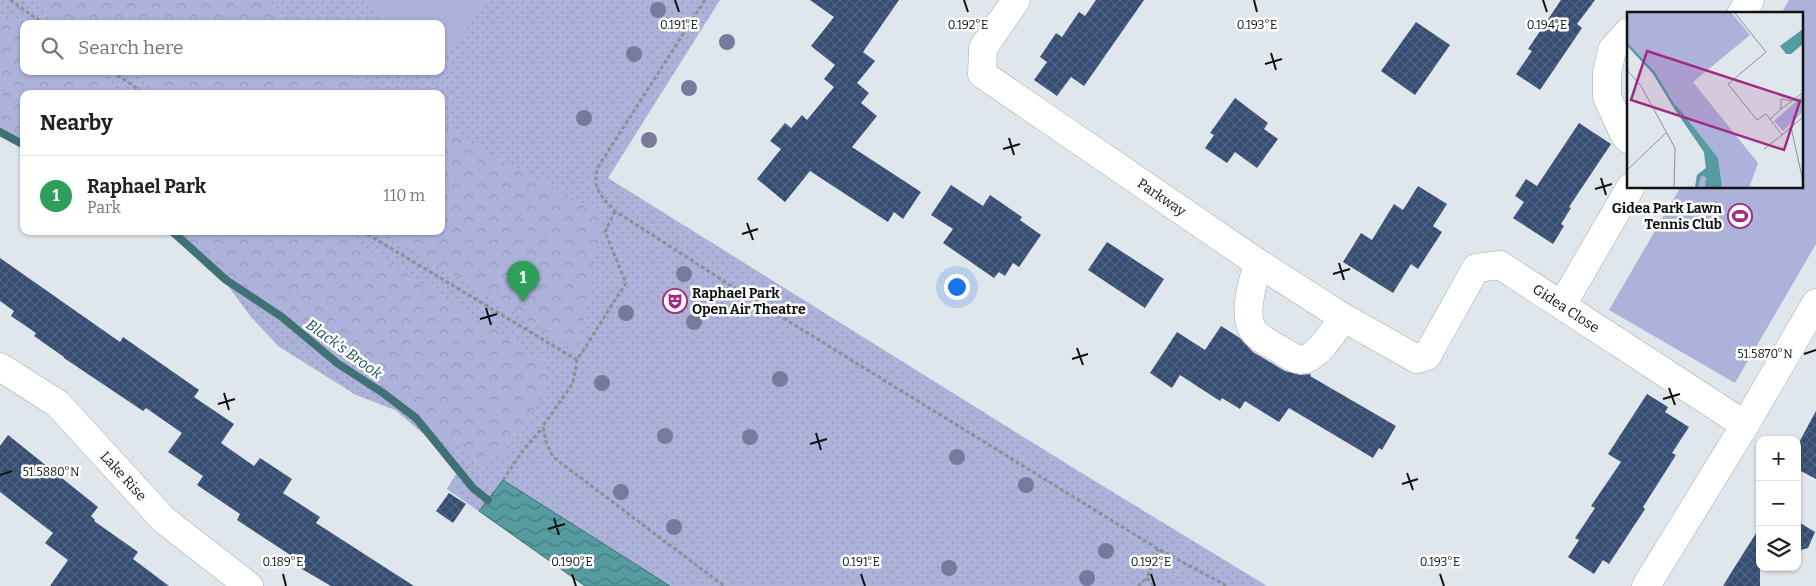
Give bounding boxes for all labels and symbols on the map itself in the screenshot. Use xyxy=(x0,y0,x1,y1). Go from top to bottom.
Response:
inset map xyxy=(1627,12,1804,189)
text: 0.191°E xyxy=(660,18,698,32)
text: 0.192°E xyxy=(948,18,988,32)
text: 0.193°E xyxy=(1237,18,1277,32)
text: 0.194°E xyxy=(1527,18,1567,32)
street label: Parkway xyxy=(1134,174,1190,220)
place label: Gidea Park Lawn Tennis Club xyxy=(1612,200,1722,233)
sports icon: Gidea Park Lawn Tennis Club xyxy=(1727,203,1753,229)
pin: 1 xyxy=(507,261,539,302)
your location xyxy=(944,274,970,300)
street label: Gidea Close xyxy=(1530,280,1603,336)
place label: Raphael Park Open Air Theatre xyxy=(692,285,806,318)
theatre icon: Raphael Park Open Air Theatre xyxy=(662,288,688,314)
water label: Black's Brook xyxy=(302,315,386,383)
text: 51.5870°N xyxy=(1737,347,1793,361)
street label: Lake Rise xyxy=(97,448,150,504)
text: 51.5880°N xyxy=(23,465,80,479)
text: 0.189°E xyxy=(263,555,303,569)
text: 0.190°E xyxy=(551,555,593,569)
text: 0.191°E xyxy=(842,555,880,569)
text: 0.192°E xyxy=(1131,555,1171,569)
text: 0.193°E xyxy=(1420,555,1460,569)

